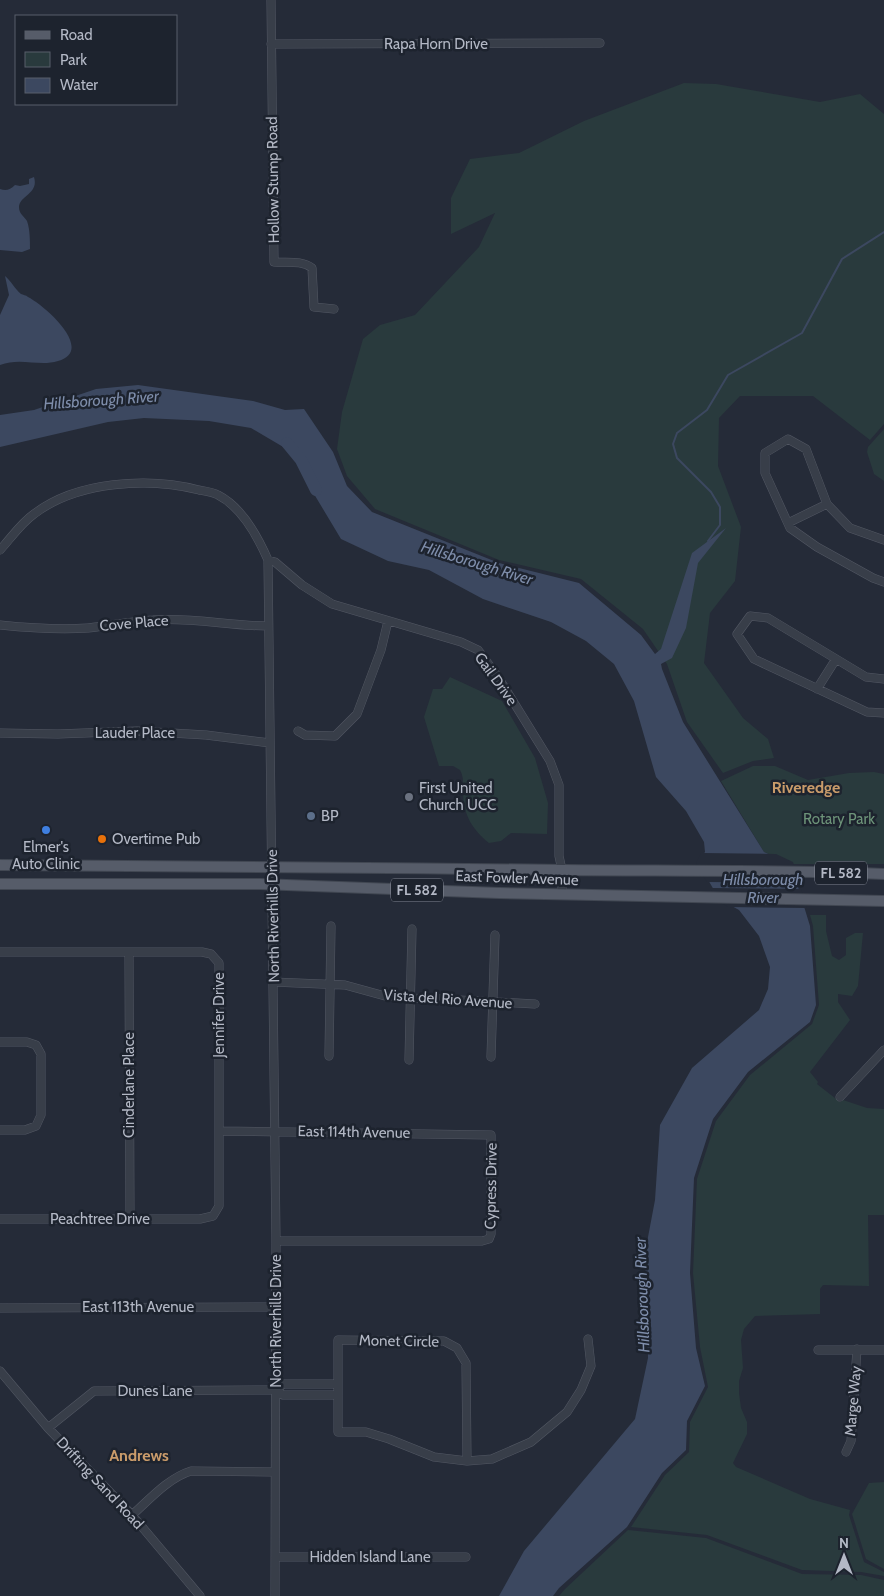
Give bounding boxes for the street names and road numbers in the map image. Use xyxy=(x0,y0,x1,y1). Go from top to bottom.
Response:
street label: Rapa Horn Drive xyxy=(384,35,488,53)
street label: Hollow Stump Road xyxy=(263,116,283,244)
street label: Cove Place xyxy=(99,611,170,635)
street label: Gail Drive xyxy=(471,649,521,709)
street label: Lauder Place xyxy=(95,724,175,742)
street label: North Riverhills Drive xyxy=(263,849,283,983)
road number: FL 582 xyxy=(815,861,867,884)
street label: East Fowler Avenue xyxy=(455,867,579,889)
road number: FL 582 xyxy=(391,878,443,902)
street label: Jennifer Drive xyxy=(210,972,228,1059)
street label: Vista del Rio Avenue xyxy=(383,986,513,1013)
street label: Cinderlane Place xyxy=(120,1032,138,1138)
street label: East 114th Avenue xyxy=(297,1122,411,1142)
street label: Cypress Drive xyxy=(481,1142,501,1230)
street label: Peachtree Drive xyxy=(50,1210,150,1228)
street label: North Riverhills Drive xyxy=(267,1254,285,1388)
street label: East 113th Avenue xyxy=(82,1298,194,1316)
street label: Monet Circle xyxy=(359,1331,440,1351)
street label: Marge Way xyxy=(841,1365,865,1437)
street label: Dunes Lane xyxy=(117,1382,193,1400)
street label: Drifting Sand Road xyxy=(53,1433,147,1533)
street label: Hidden Island Lane xyxy=(309,1548,431,1566)

